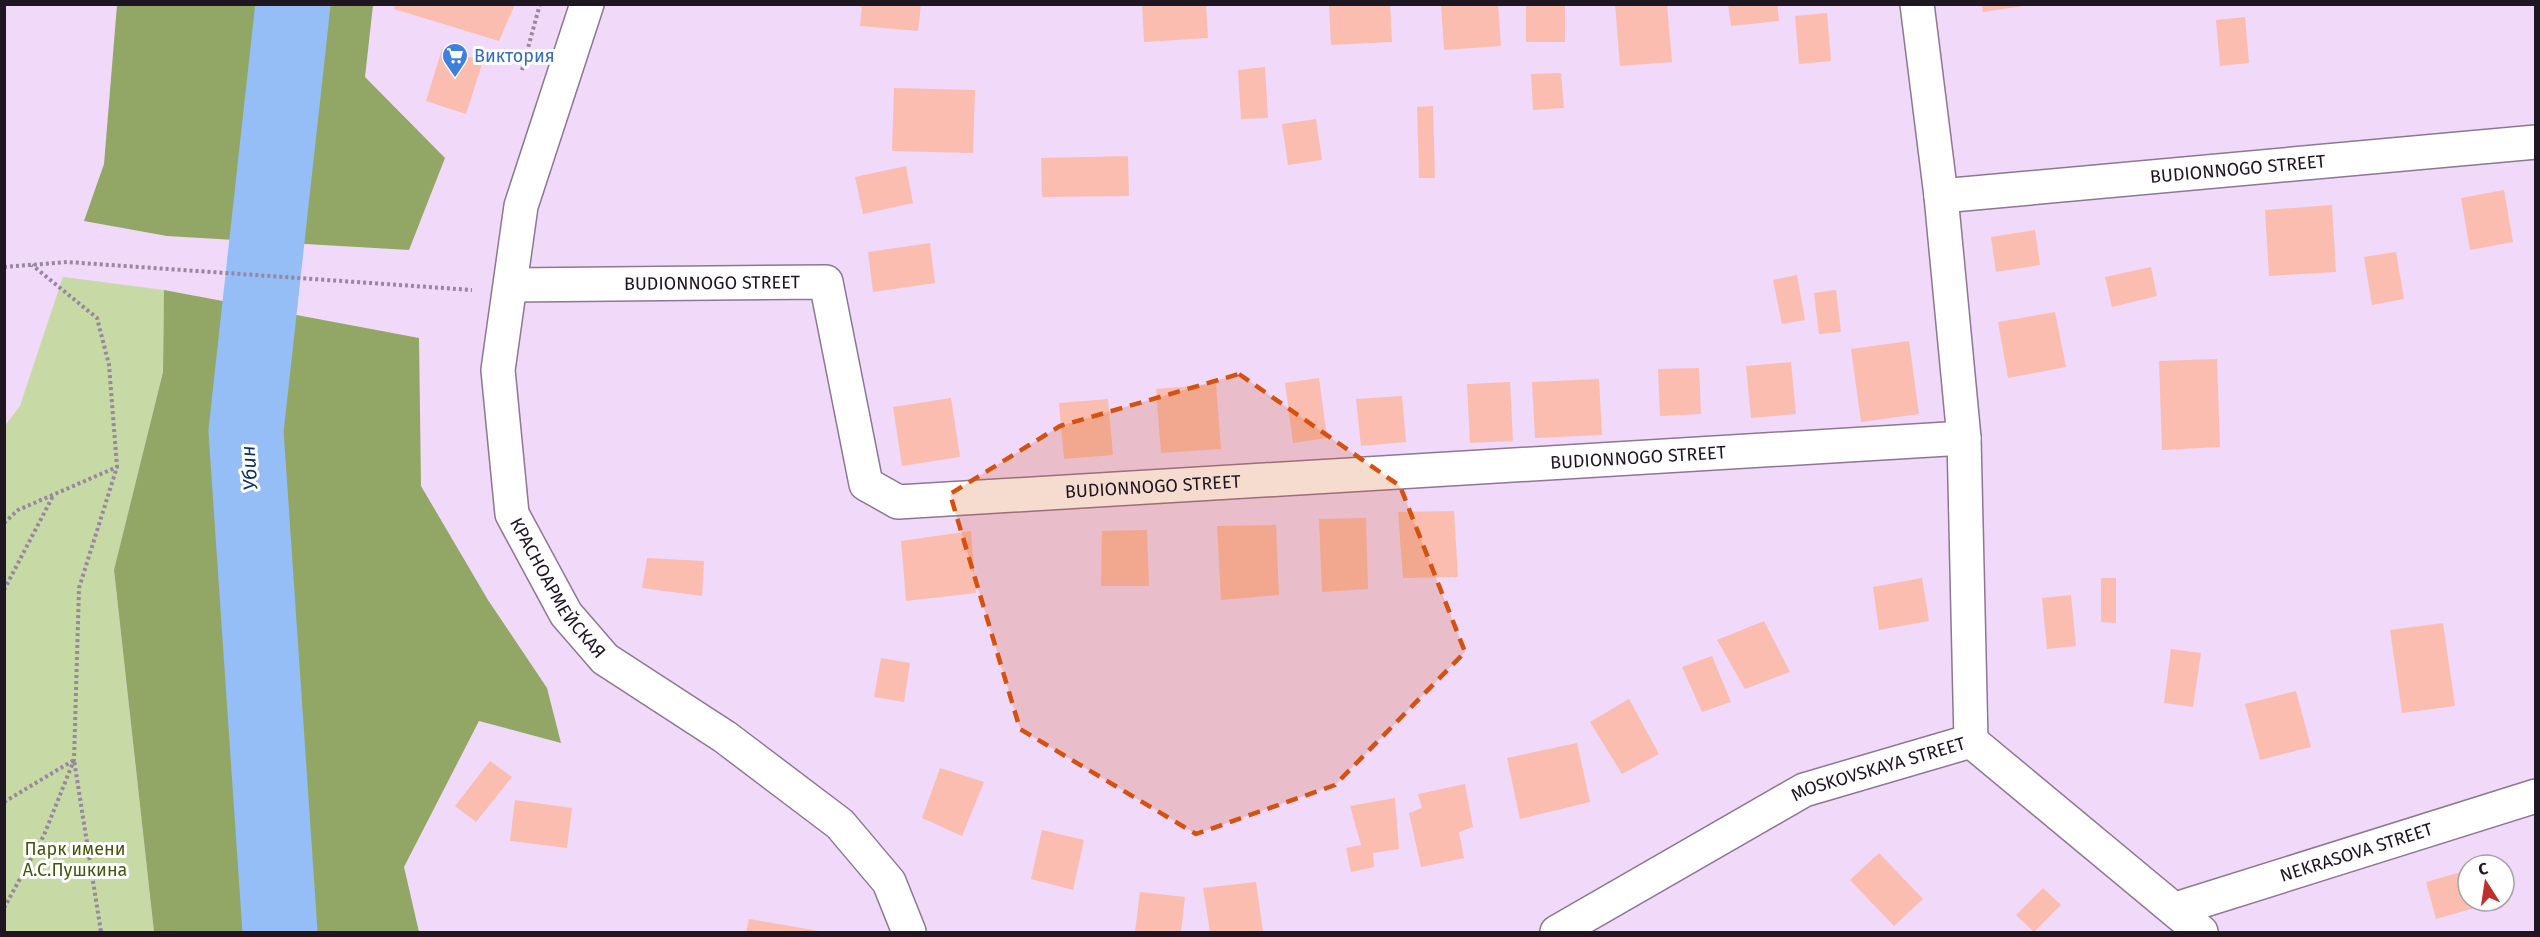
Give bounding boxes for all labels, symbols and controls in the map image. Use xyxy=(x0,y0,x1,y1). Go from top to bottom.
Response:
supermarket icon: Виктория xyxy=(440,41,470,79)
place label: Виктория xyxy=(474,45,555,67)
street label: BUDIONNOGO STREET xyxy=(2149,150,2327,188)
street label: BUDIONNOGO STREET xyxy=(624,271,801,295)
street label: BUDIONNOGO STREET xyxy=(1549,441,1727,474)
water label: Убин xyxy=(235,445,263,491)
street label: BUDIONNOGO STREET xyxy=(1064,470,1242,503)
street label: КРАСНОАРМЕЙСКАЯ xyxy=(505,514,610,663)
street label: MOSKOVSKAYA STREET xyxy=(1787,732,1968,806)
street label: NEKRASOVA STREET xyxy=(2277,818,2436,887)
park label: Парк имени А.С.Пушкина xyxy=(23,838,127,881)
north arrow xyxy=(2456,853,2516,913)
text: С xyxy=(2477,858,2490,879)

